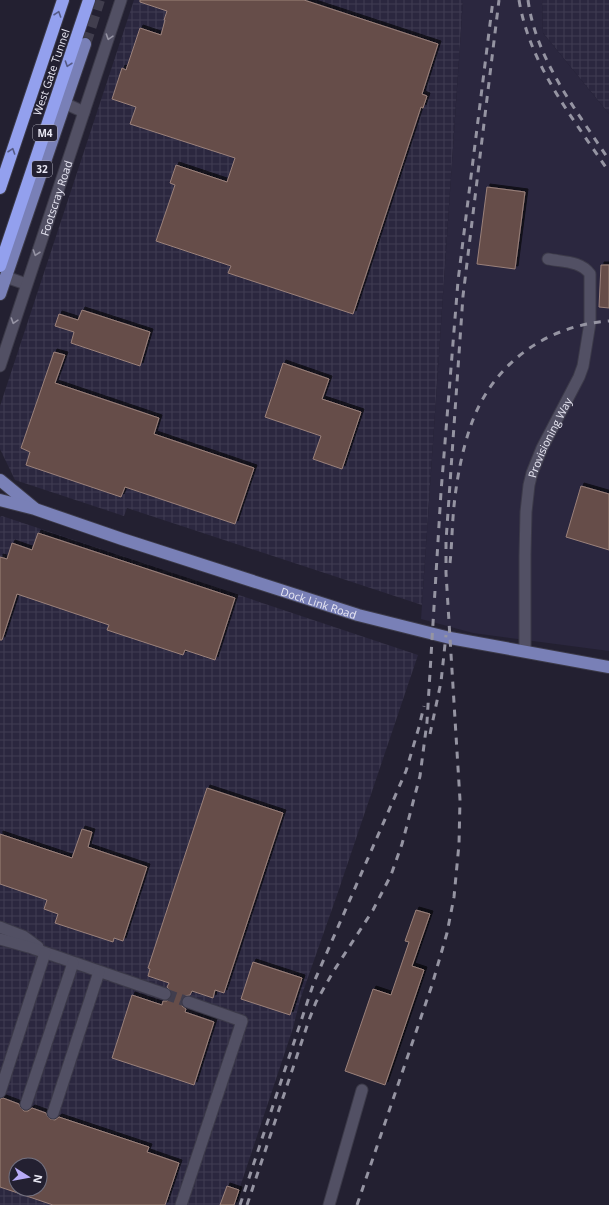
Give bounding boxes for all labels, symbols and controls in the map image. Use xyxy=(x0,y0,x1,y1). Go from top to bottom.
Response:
one-way arrow xyxy=(54,11,62,18)
street label: West Gate Tunnel xyxy=(29,27,73,117)
one-way arrow xyxy=(105,33,114,40)
one-way arrow xyxy=(64,60,73,67)
road number: M4 xyxy=(33,125,57,141)
one-way arrow xyxy=(8,147,16,154)
street label: Footscray Road xyxy=(36,158,75,238)
road number: 32 xyxy=(32,161,52,177)
one-way arrow xyxy=(33,250,41,257)
one-way arrow xyxy=(10,317,19,324)
street label: Provisioning Way xyxy=(524,394,575,479)
street label: Dock Link Road xyxy=(279,583,359,622)
north arrow xyxy=(8,1157,48,1197)
text: N xyxy=(30,1173,47,1185)

